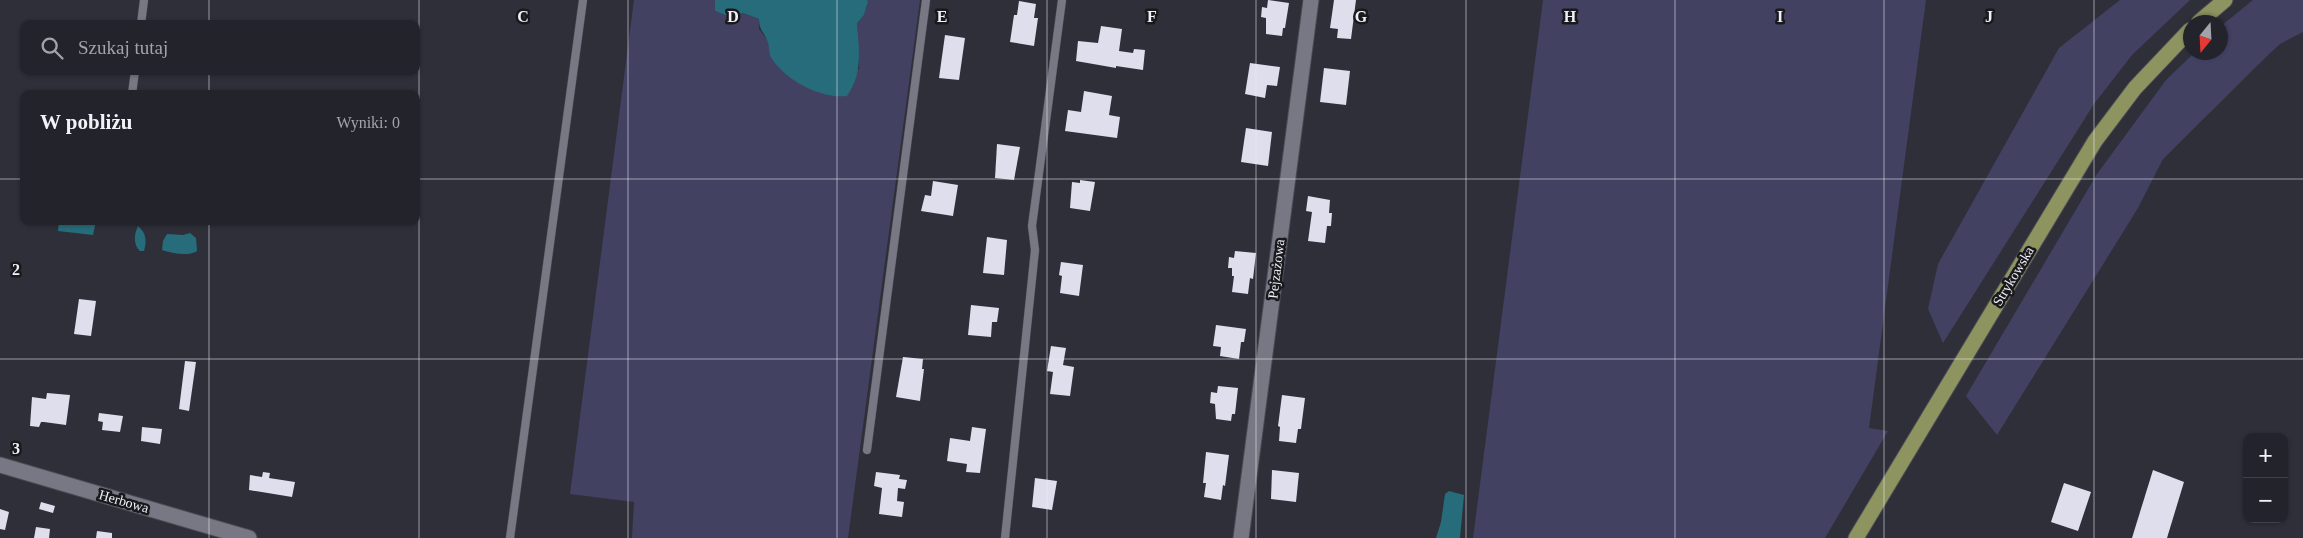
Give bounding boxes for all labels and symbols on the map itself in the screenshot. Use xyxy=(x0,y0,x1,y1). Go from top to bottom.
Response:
text: C xyxy=(517,8,529,25)
text: D xyxy=(727,8,739,25)
text: E xyxy=(937,8,947,25)
text: F xyxy=(1147,8,1157,25)
text: G xyxy=(1355,8,1368,25)
text: H xyxy=(1564,8,1577,25)
text: I xyxy=(1777,8,1783,25)
text: J xyxy=(1985,8,1993,25)
north arrow xyxy=(2183,15,2228,60)
street label: Pejzażowa xyxy=(1265,238,1288,300)
street label: Strykowska xyxy=(1990,243,2037,308)
text: 2 xyxy=(12,261,20,278)
text: 3 xyxy=(12,440,20,457)
street label: Herbowa xyxy=(97,487,151,516)

